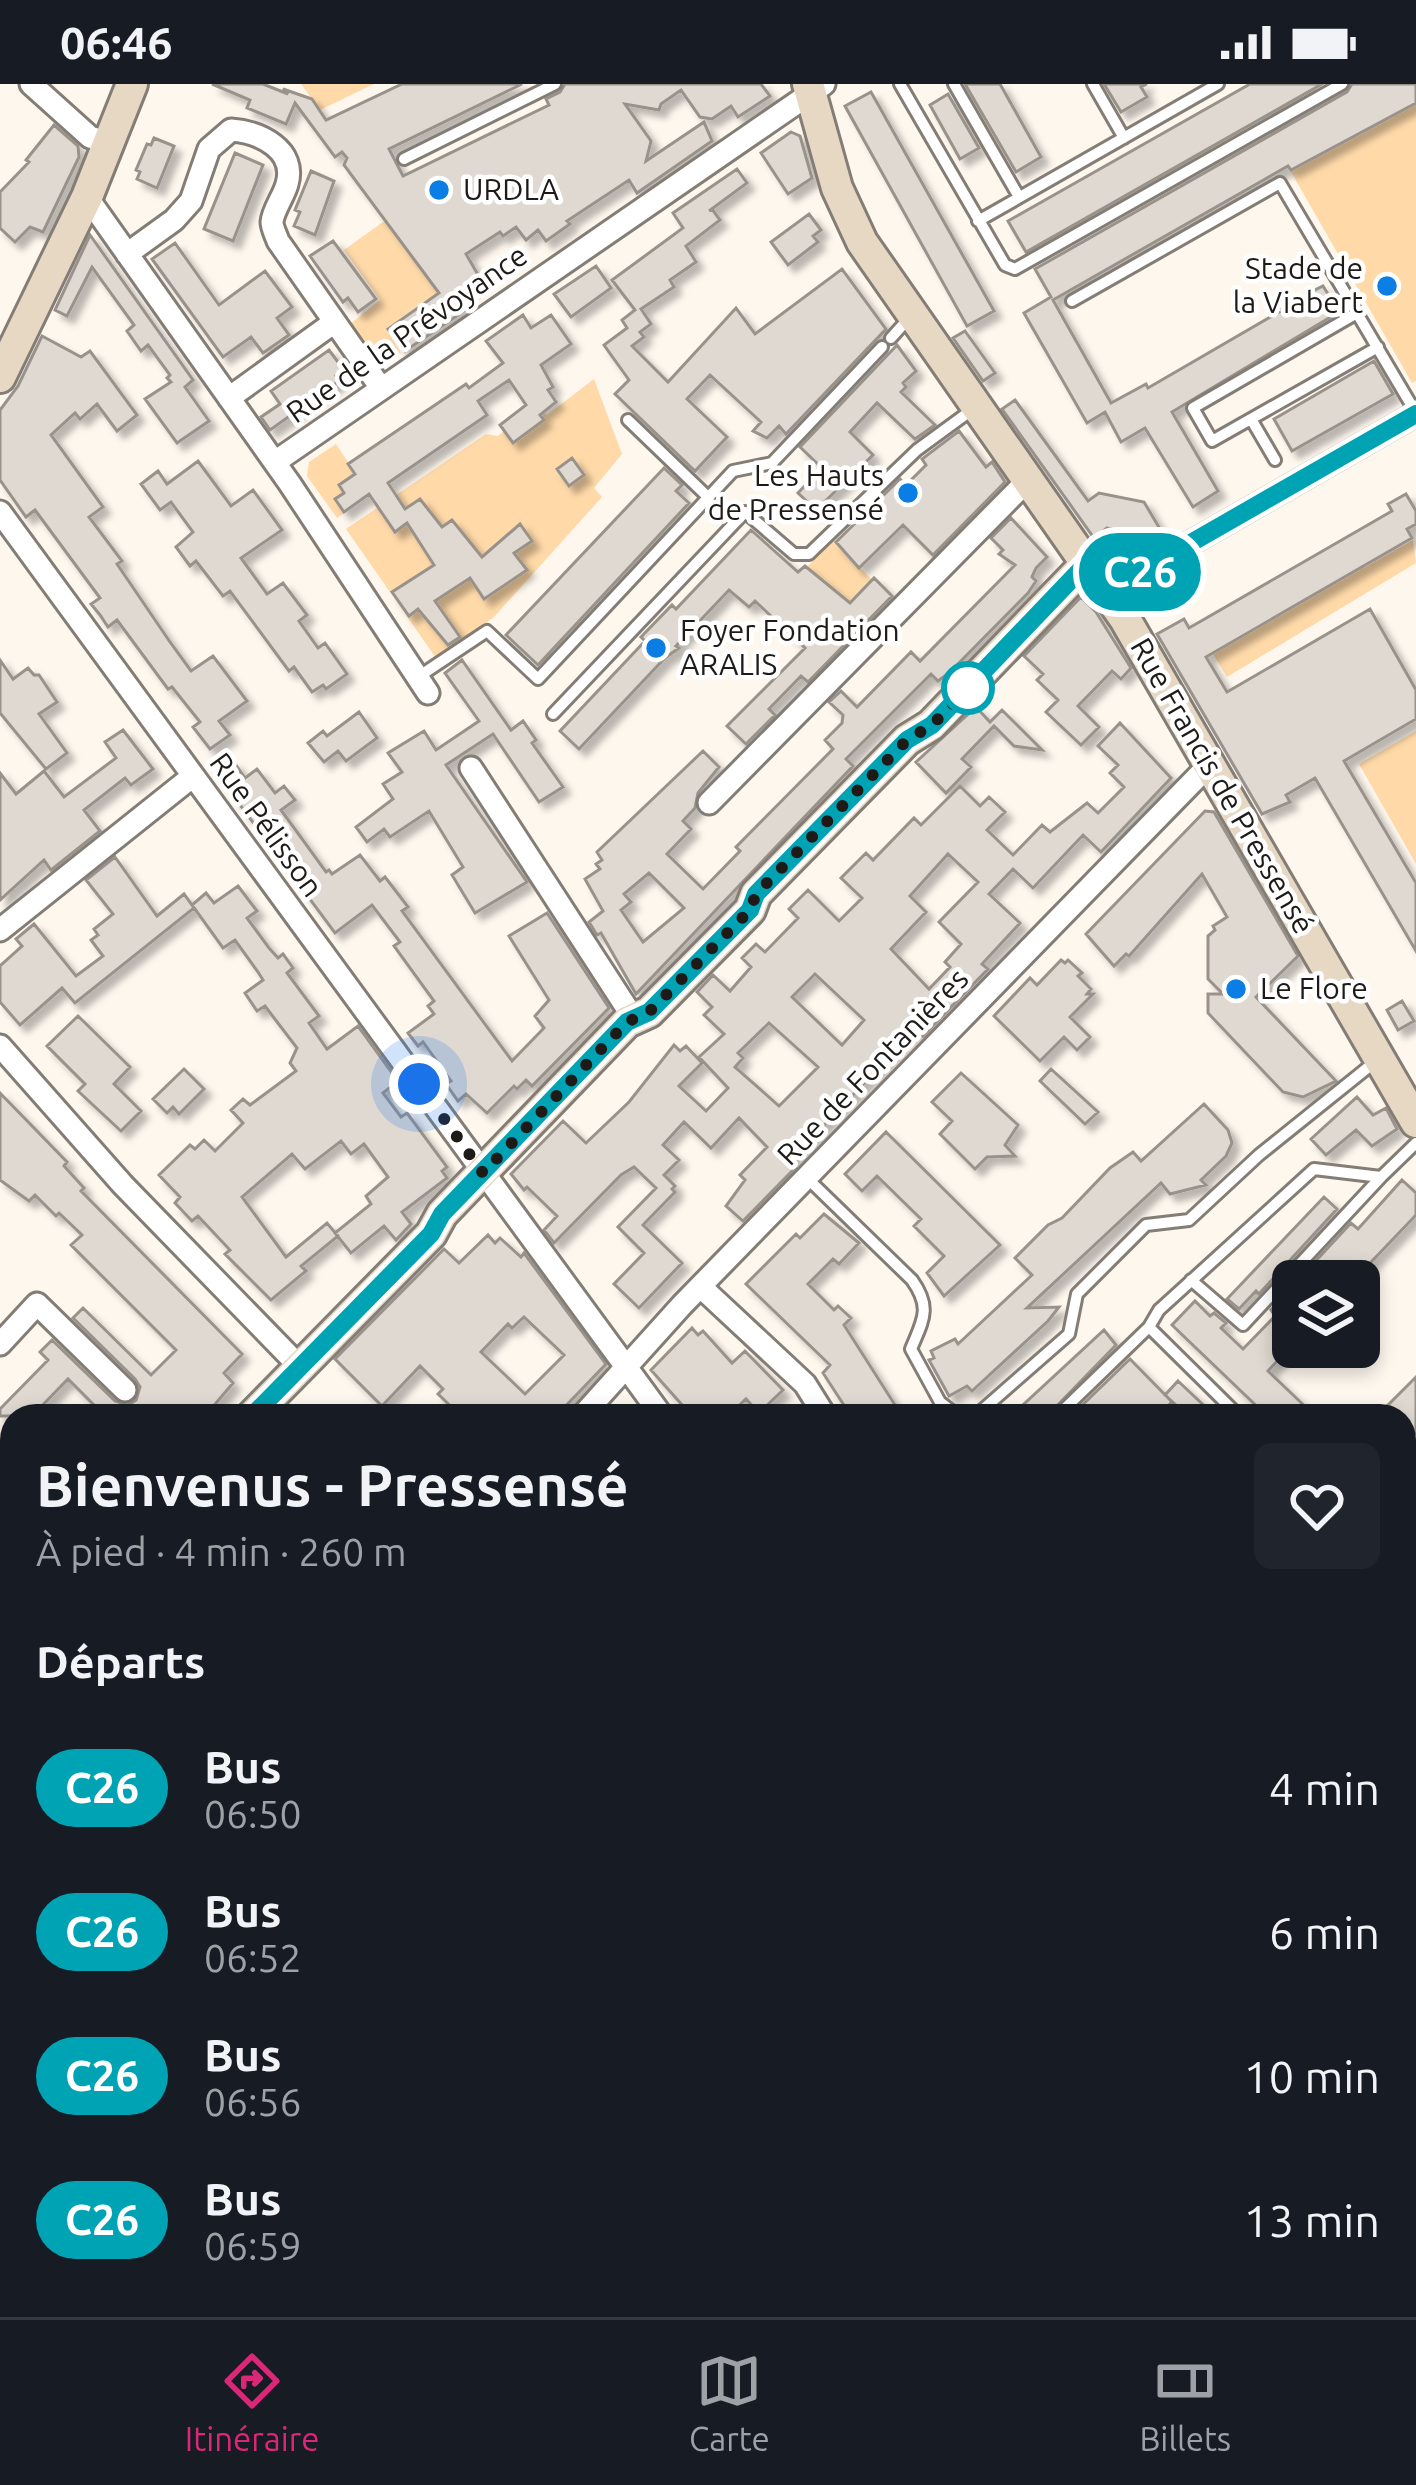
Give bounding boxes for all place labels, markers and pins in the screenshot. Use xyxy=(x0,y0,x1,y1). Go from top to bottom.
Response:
place label: URDLA xyxy=(463,172,559,206)
marker: URDLA xyxy=(426,177,452,203)
place label: Stade de la Viabert xyxy=(1233,251,1363,319)
marker: Stade de la Viabert xyxy=(1374,273,1400,299)
place label: Les Hauts de Pressensé xyxy=(708,458,884,526)
marker: Les Hauts de Pressensé xyxy=(895,480,921,506)
place label: Foyer Fondation ARALIS xyxy=(680,613,900,681)
marker: Foyer Fondation ARALIS xyxy=(643,635,669,661)
unlabelled marker xyxy=(943,663,993,713)
place label: Le Flore xyxy=(1260,971,1368,1005)
marker: Le Flore xyxy=(1223,976,1249,1002)

